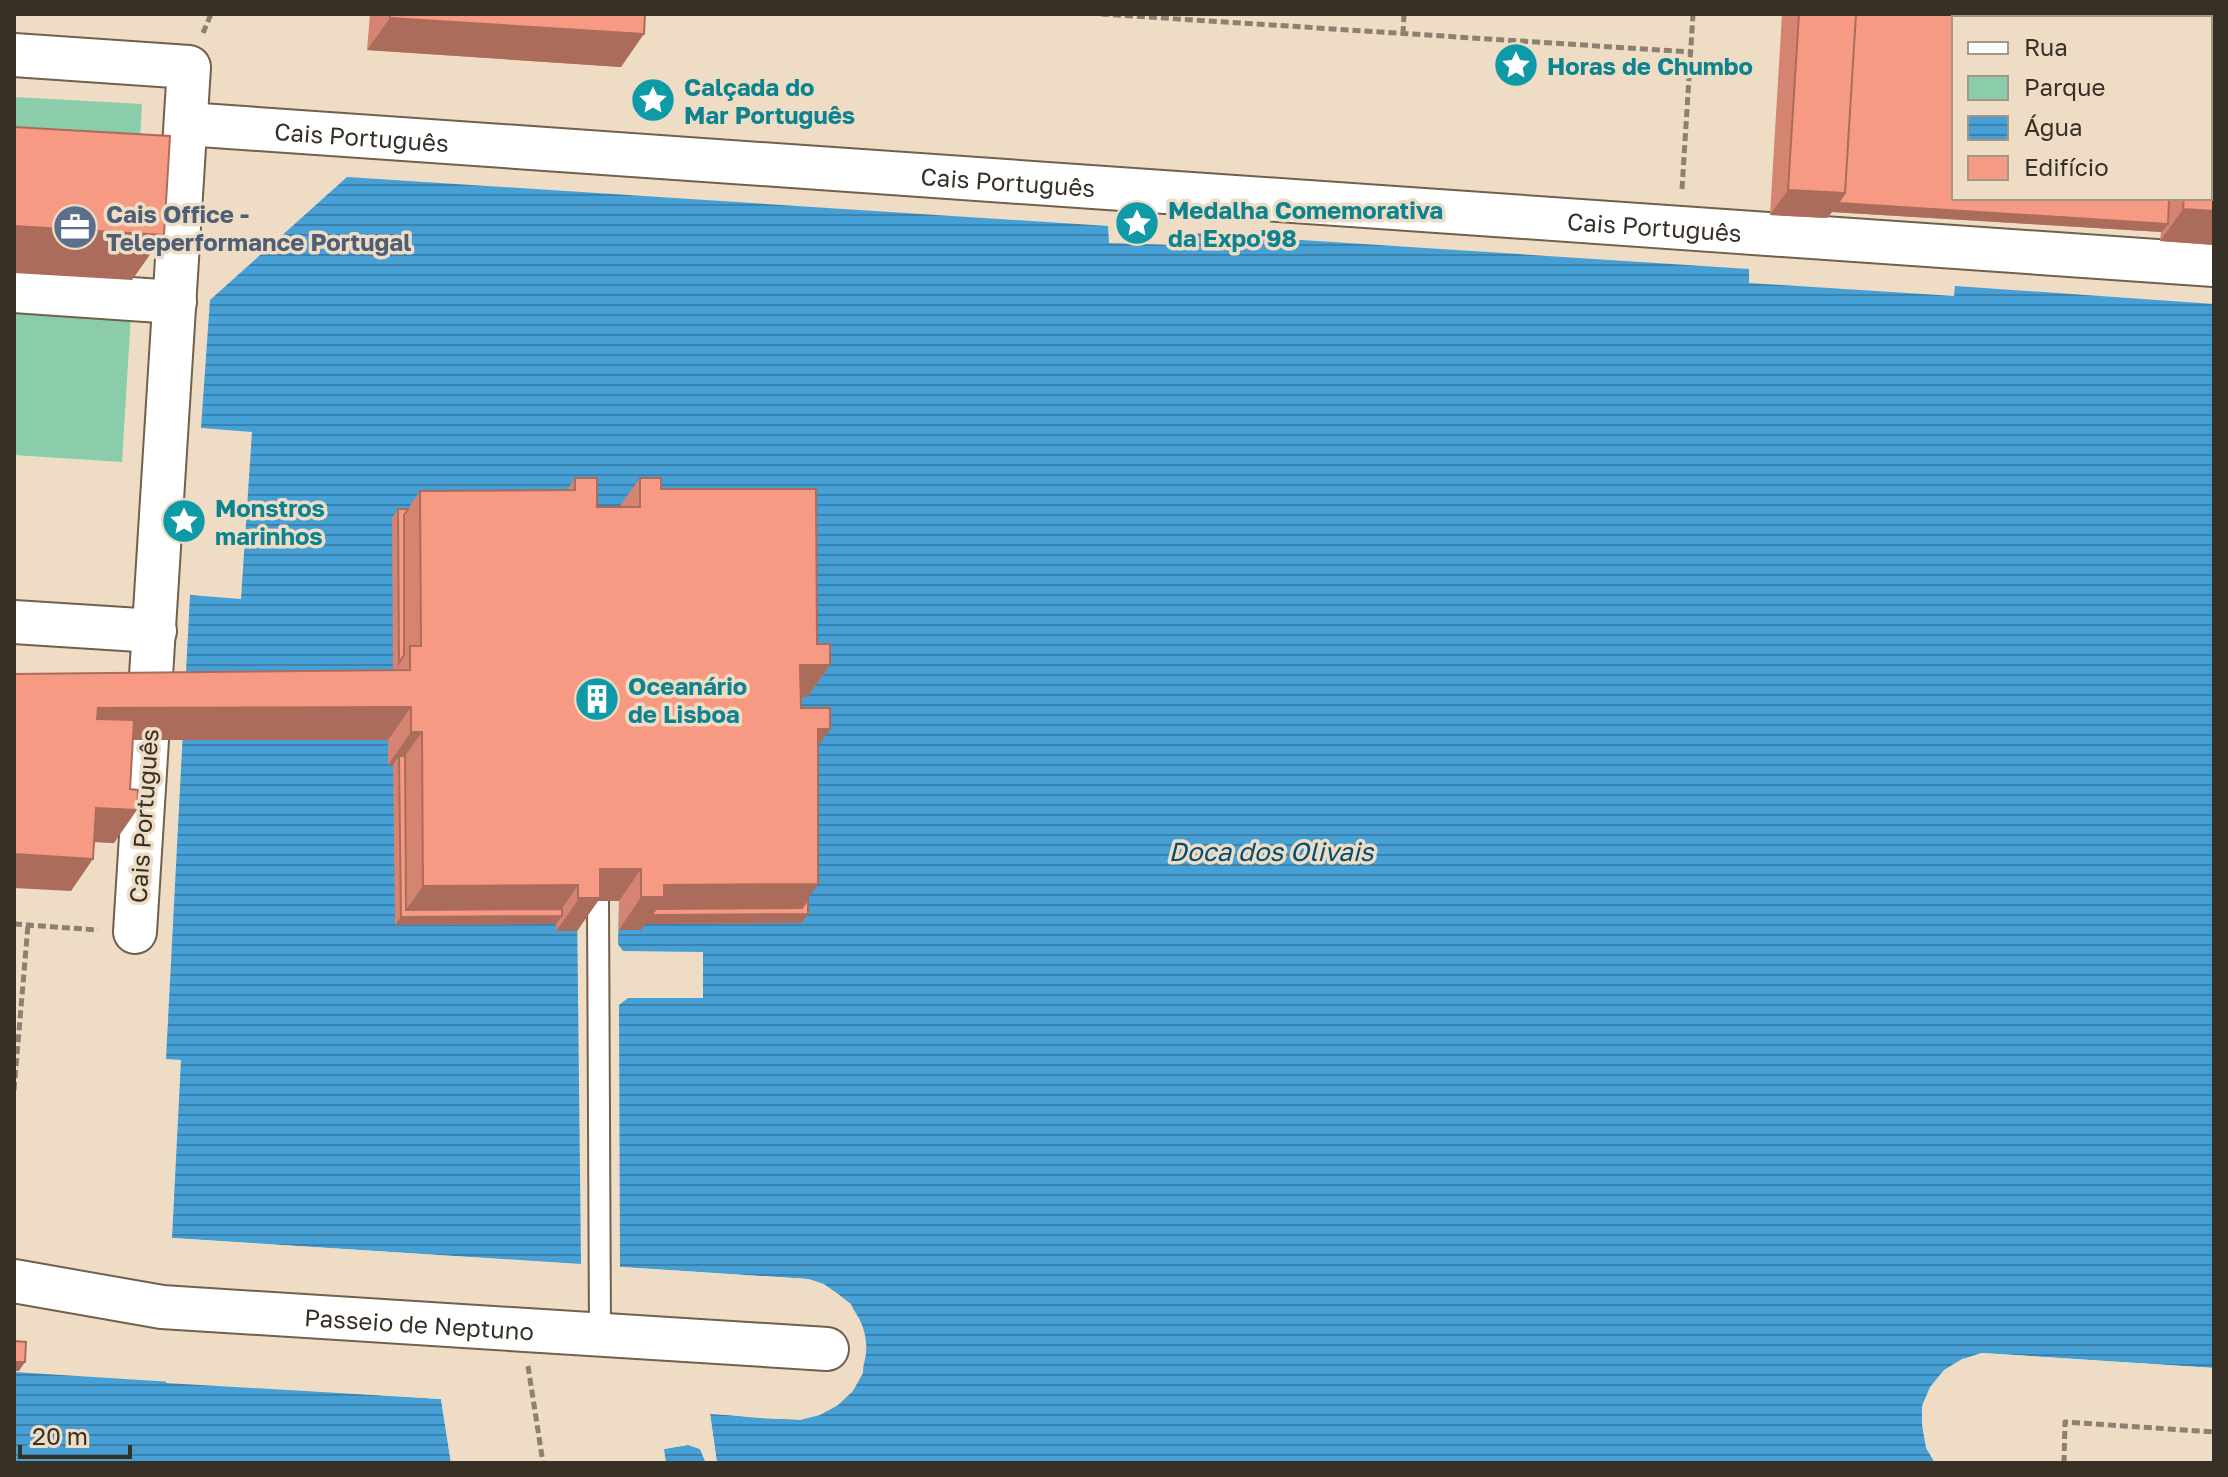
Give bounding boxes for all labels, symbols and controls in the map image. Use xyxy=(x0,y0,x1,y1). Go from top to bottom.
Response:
legend xyxy=(1952,16,2212,200)
text: Rua xyxy=(2024,32,2068,61)
place icon: Horas de Chumbo xyxy=(1492,41,1540,89)
place label: Horas de Chumbo xyxy=(1547,51,1753,80)
place label: Calçada do Mar Português xyxy=(684,72,855,129)
text: Parque xyxy=(2024,72,2105,101)
place icon: Calçada do Mar Português xyxy=(629,76,677,124)
text: Água xyxy=(2024,112,2083,141)
street label: Cais Português xyxy=(273,116,450,157)
text: Edifício xyxy=(2024,152,2109,181)
street label: Cais Português xyxy=(920,161,1096,202)
place label: Medalha Comemorativa da Expo'98 xyxy=(1168,195,1443,252)
place label: Cais Office - Teleperformance Portugal xyxy=(106,199,411,256)
place icon: Medalha Comemorativa da Expo'98 xyxy=(1113,199,1161,247)
office icon: Cais Office - Teleperformance Portugal xyxy=(51,203,99,251)
street label: Cais Português xyxy=(1566,206,1743,247)
place label: Monstros marinhos xyxy=(215,493,325,550)
place icon: Monstros marinhos xyxy=(160,497,208,545)
place label: Oceanário de Lisboa xyxy=(628,671,747,728)
building icon: Oceanário de Lisboa xyxy=(573,675,621,723)
street label: Cais Português xyxy=(122,728,164,904)
water label: Doca dos Olivais xyxy=(1169,836,1375,867)
street label: Passeio de Neptuno xyxy=(303,1302,535,1345)
scale bar xyxy=(20,1409,130,1459)
text: 20 m xyxy=(32,1421,88,1450)

